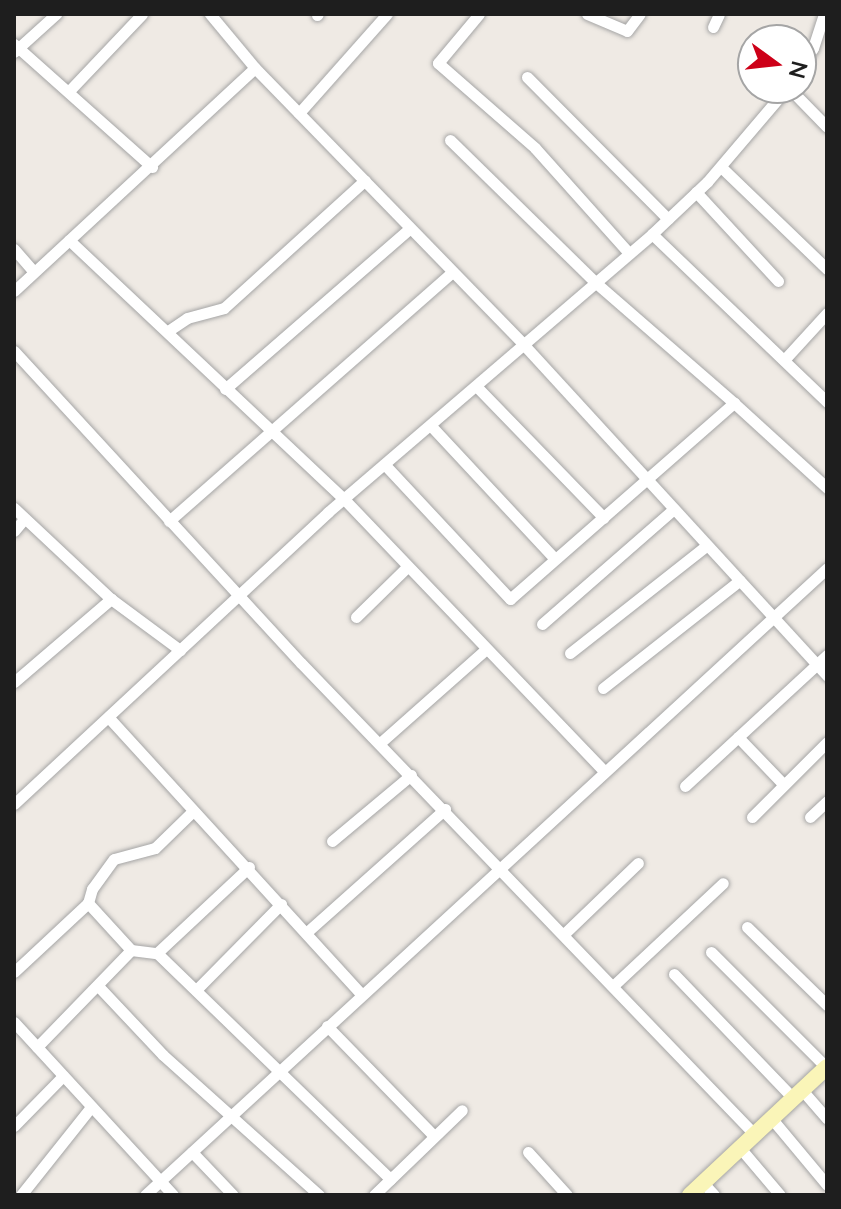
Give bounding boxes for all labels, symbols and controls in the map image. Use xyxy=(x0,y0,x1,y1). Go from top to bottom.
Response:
north arrow xyxy=(737,24,817,104)
text: N xyxy=(784,58,814,81)

